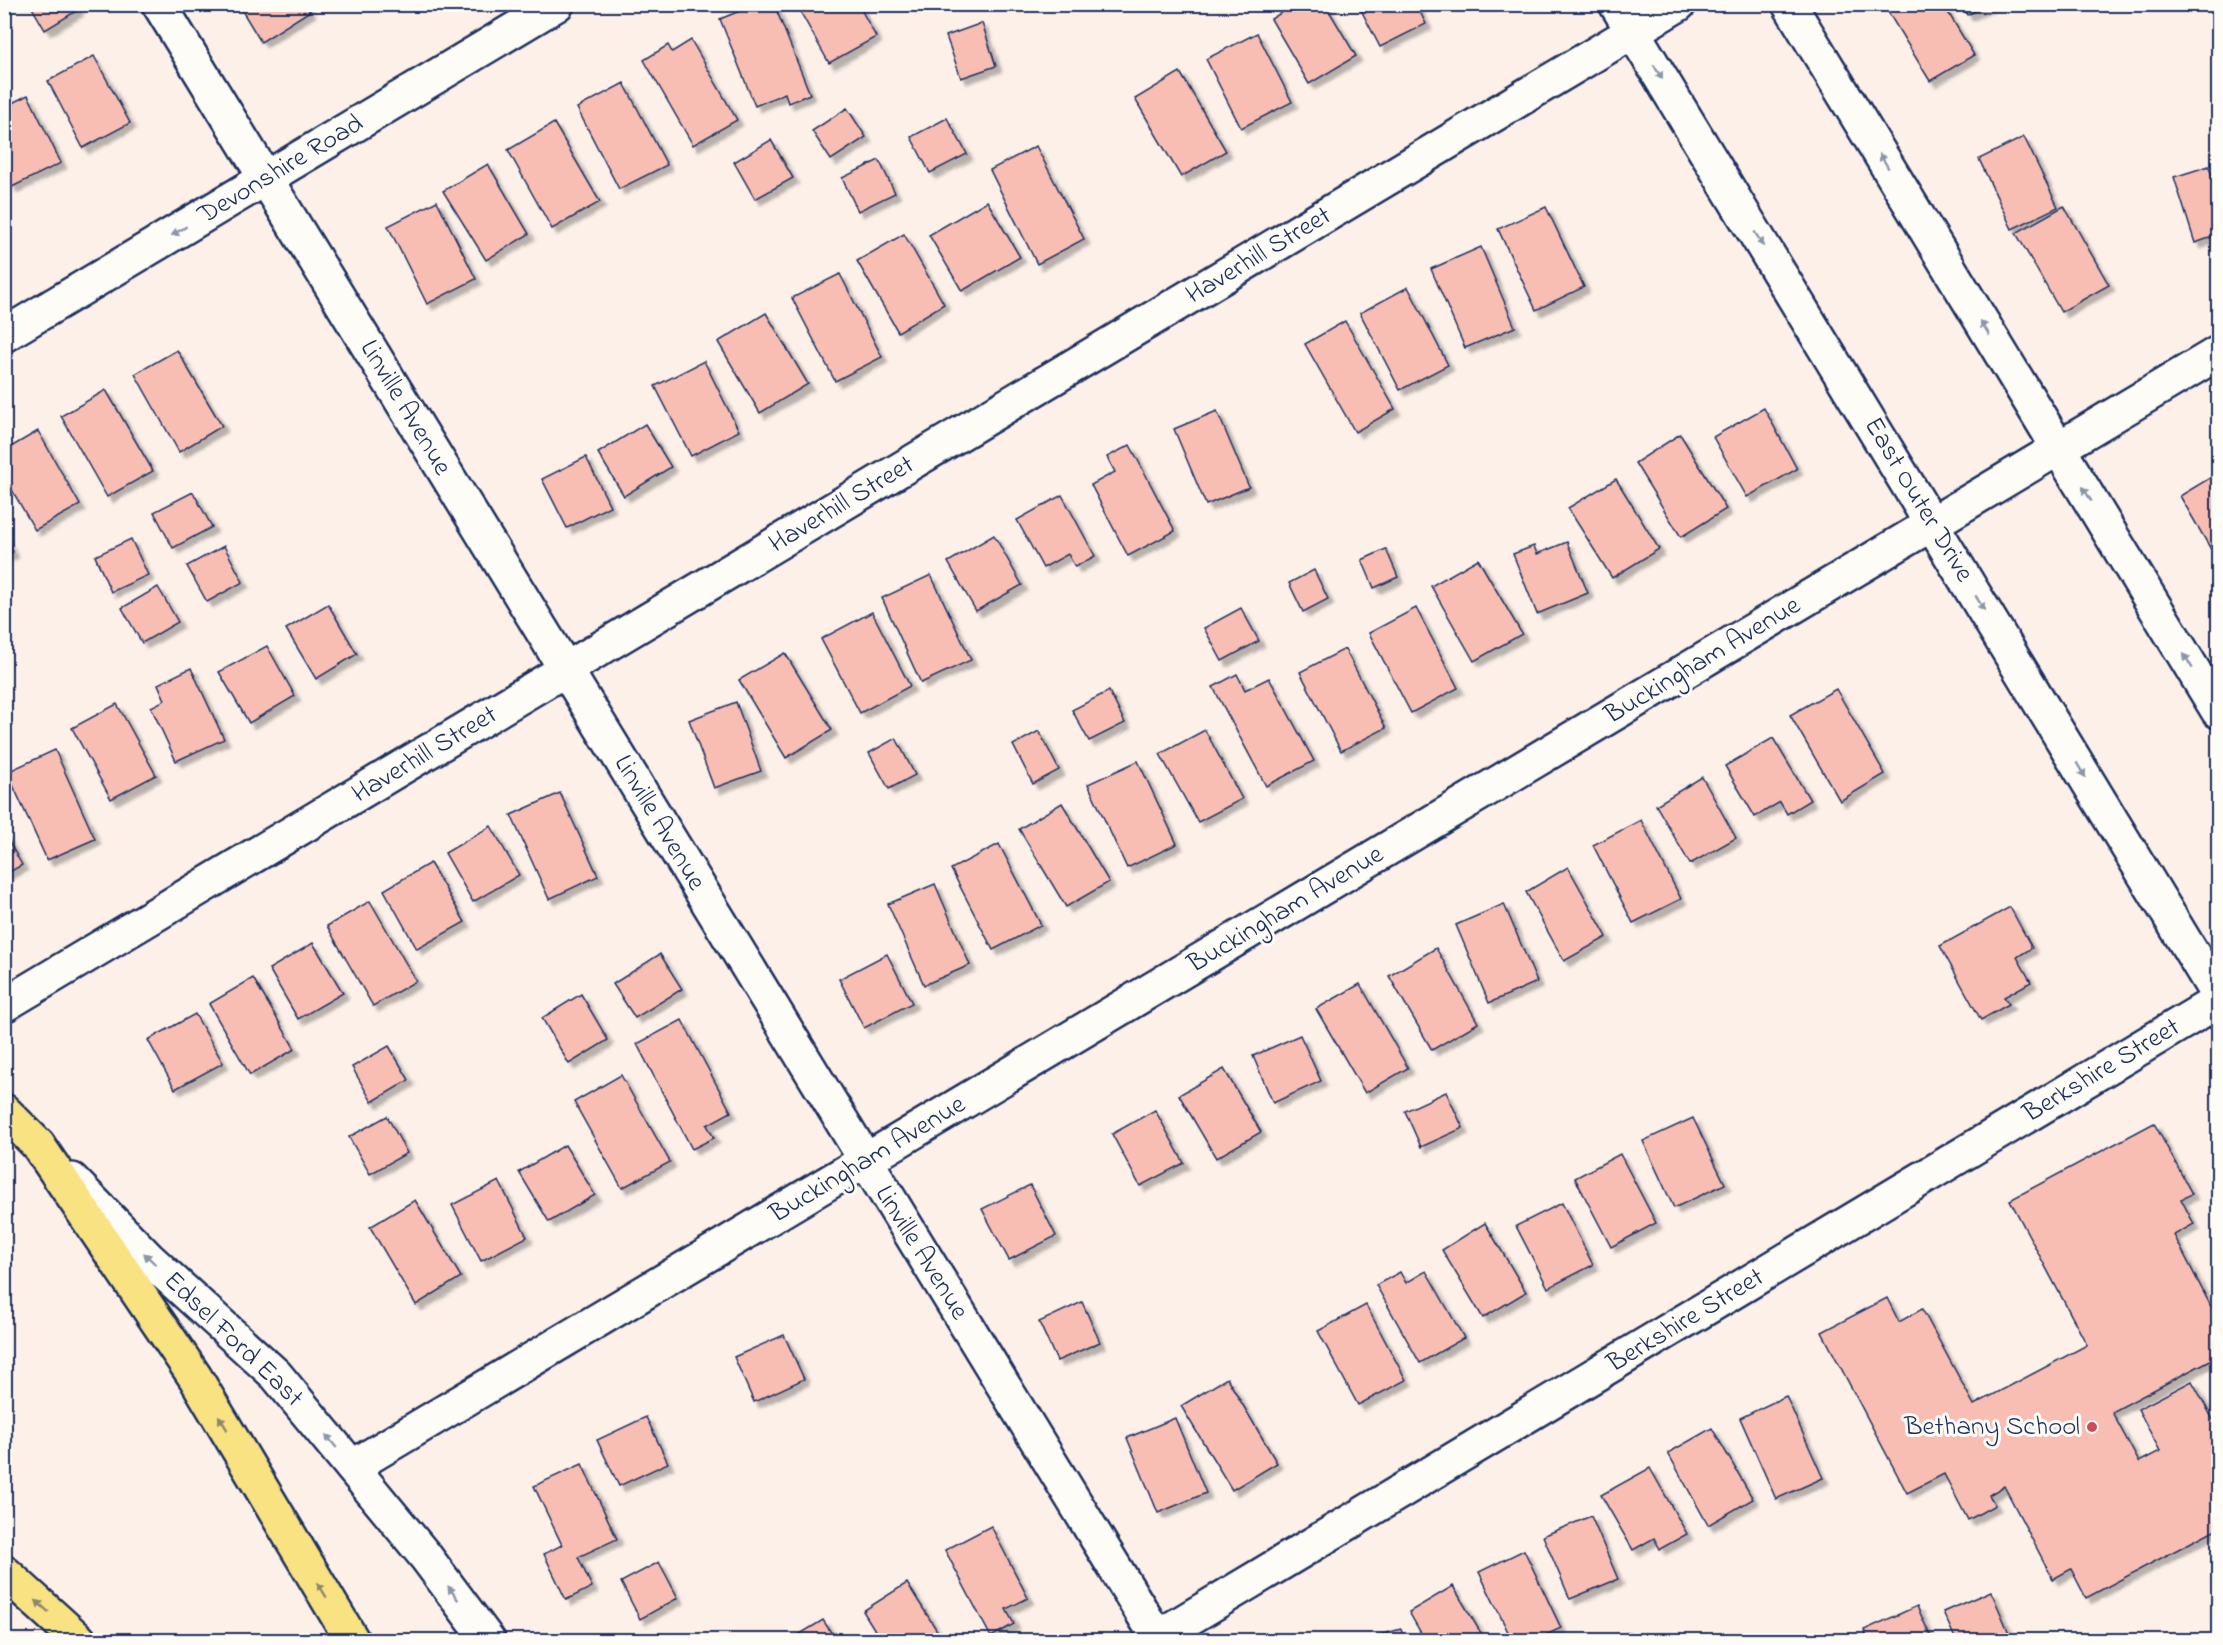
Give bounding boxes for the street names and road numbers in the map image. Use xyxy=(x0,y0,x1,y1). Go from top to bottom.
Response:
street label: Devonshire Road xyxy=(190,105,371,235)
street label: Haverhill Street xyxy=(1179,197,1339,315)
street label: Linville Avenue xyxy=(349,333,461,484)
street label: East Outer Drive xyxy=(1853,410,1983,591)
street label: Haverhill Street xyxy=(762,446,922,564)
street label: Buckingham Avenue xyxy=(1597,587,1809,736)
street label: Haverhill Street xyxy=(345,696,505,814)
street label: Linville Avenue xyxy=(603,748,715,899)
street label: Buckingham Avenue xyxy=(1180,836,1392,985)
street label: Berkshire Street xyxy=(2015,1009,2188,1134)
street label: Buckingham Avenue xyxy=(762,1086,974,1235)
street label: Linville Avenue xyxy=(864,1178,978,1329)
street label: Berkshire Street xyxy=(1599,1259,1772,1384)
street label: Edsel Ford East xyxy=(154,1263,312,1417)

